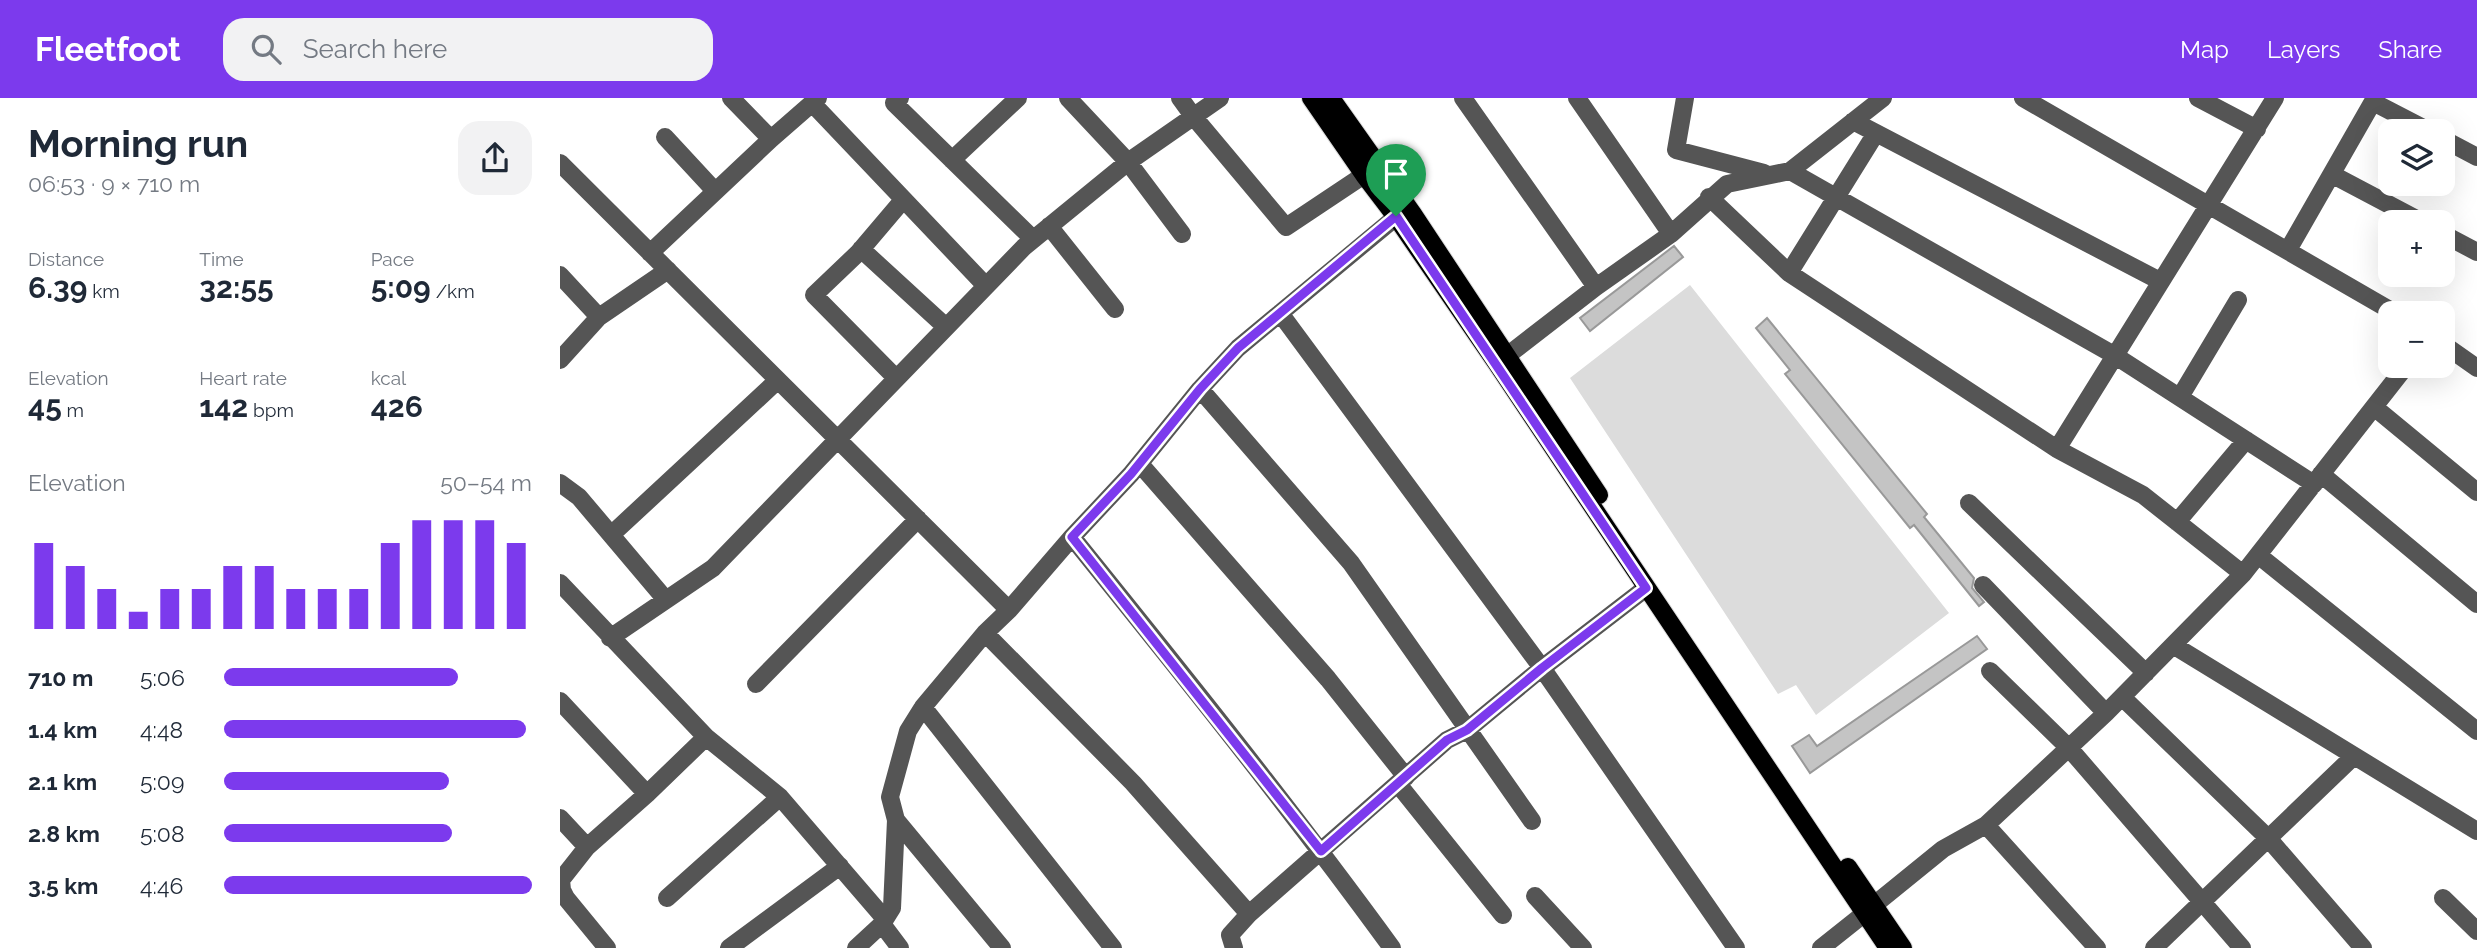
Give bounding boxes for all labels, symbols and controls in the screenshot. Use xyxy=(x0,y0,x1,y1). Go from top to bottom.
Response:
search box xyxy=(223,18,713,81)
text: Fleetfoot xyxy=(35,30,181,69)
icon: search xyxy=(247,30,285,68)
text: Search here xyxy=(303,34,447,64)
text: Map xyxy=(2180,35,2229,64)
text: Layers xyxy=(2267,35,2340,64)
text: Share xyxy=(2378,35,2442,64)
map controls xyxy=(2378,119,2455,378)
button: layers xyxy=(2378,119,2455,196)
text: Morning run xyxy=(28,121,248,166)
button: share xyxy=(458,121,532,195)
pin xyxy=(1366,144,1426,216)
icon: arrive xyxy=(1377,155,1415,193)
text: 06:53 · 9 × 710 m xyxy=(28,170,200,197)
button: + xyxy=(2378,210,2455,287)
text: Distance xyxy=(28,248,104,270)
text: Time xyxy=(199,248,244,270)
text: Pace xyxy=(371,248,414,270)
text: 6.39 xyxy=(28,270,87,305)
text: 32:55 xyxy=(199,270,274,305)
text: 5:09 xyxy=(371,270,431,305)
text: km xyxy=(87,280,120,302)
text: /km xyxy=(431,280,475,302)
button: − xyxy=(2378,301,2455,378)
text: Elevation xyxy=(28,367,109,389)
text: Heart rate xyxy=(199,367,287,389)
text: kcal xyxy=(371,367,406,389)
text: 45 xyxy=(28,389,62,424)
text: 142 xyxy=(199,389,248,424)
text: 426 xyxy=(371,389,423,424)
text: m xyxy=(62,399,84,421)
text: bpm xyxy=(248,399,294,421)
text: Elevation xyxy=(28,469,126,496)
text: 50–54 m xyxy=(440,469,532,496)
text: 710 m xyxy=(28,664,93,691)
text: 5:06 xyxy=(140,664,185,691)
text: 1.4 km xyxy=(28,716,97,743)
text: 4:48 xyxy=(140,716,183,743)
text: 2.1 km xyxy=(28,768,97,795)
text: 5:09 xyxy=(140,768,184,795)
text: 2.8 km xyxy=(28,820,100,847)
text: 5:08 xyxy=(140,820,185,847)
text: 3.5 km xyxy=(28,872,99,899)
text: 4:46 xyxy=(140,872,183,899)

